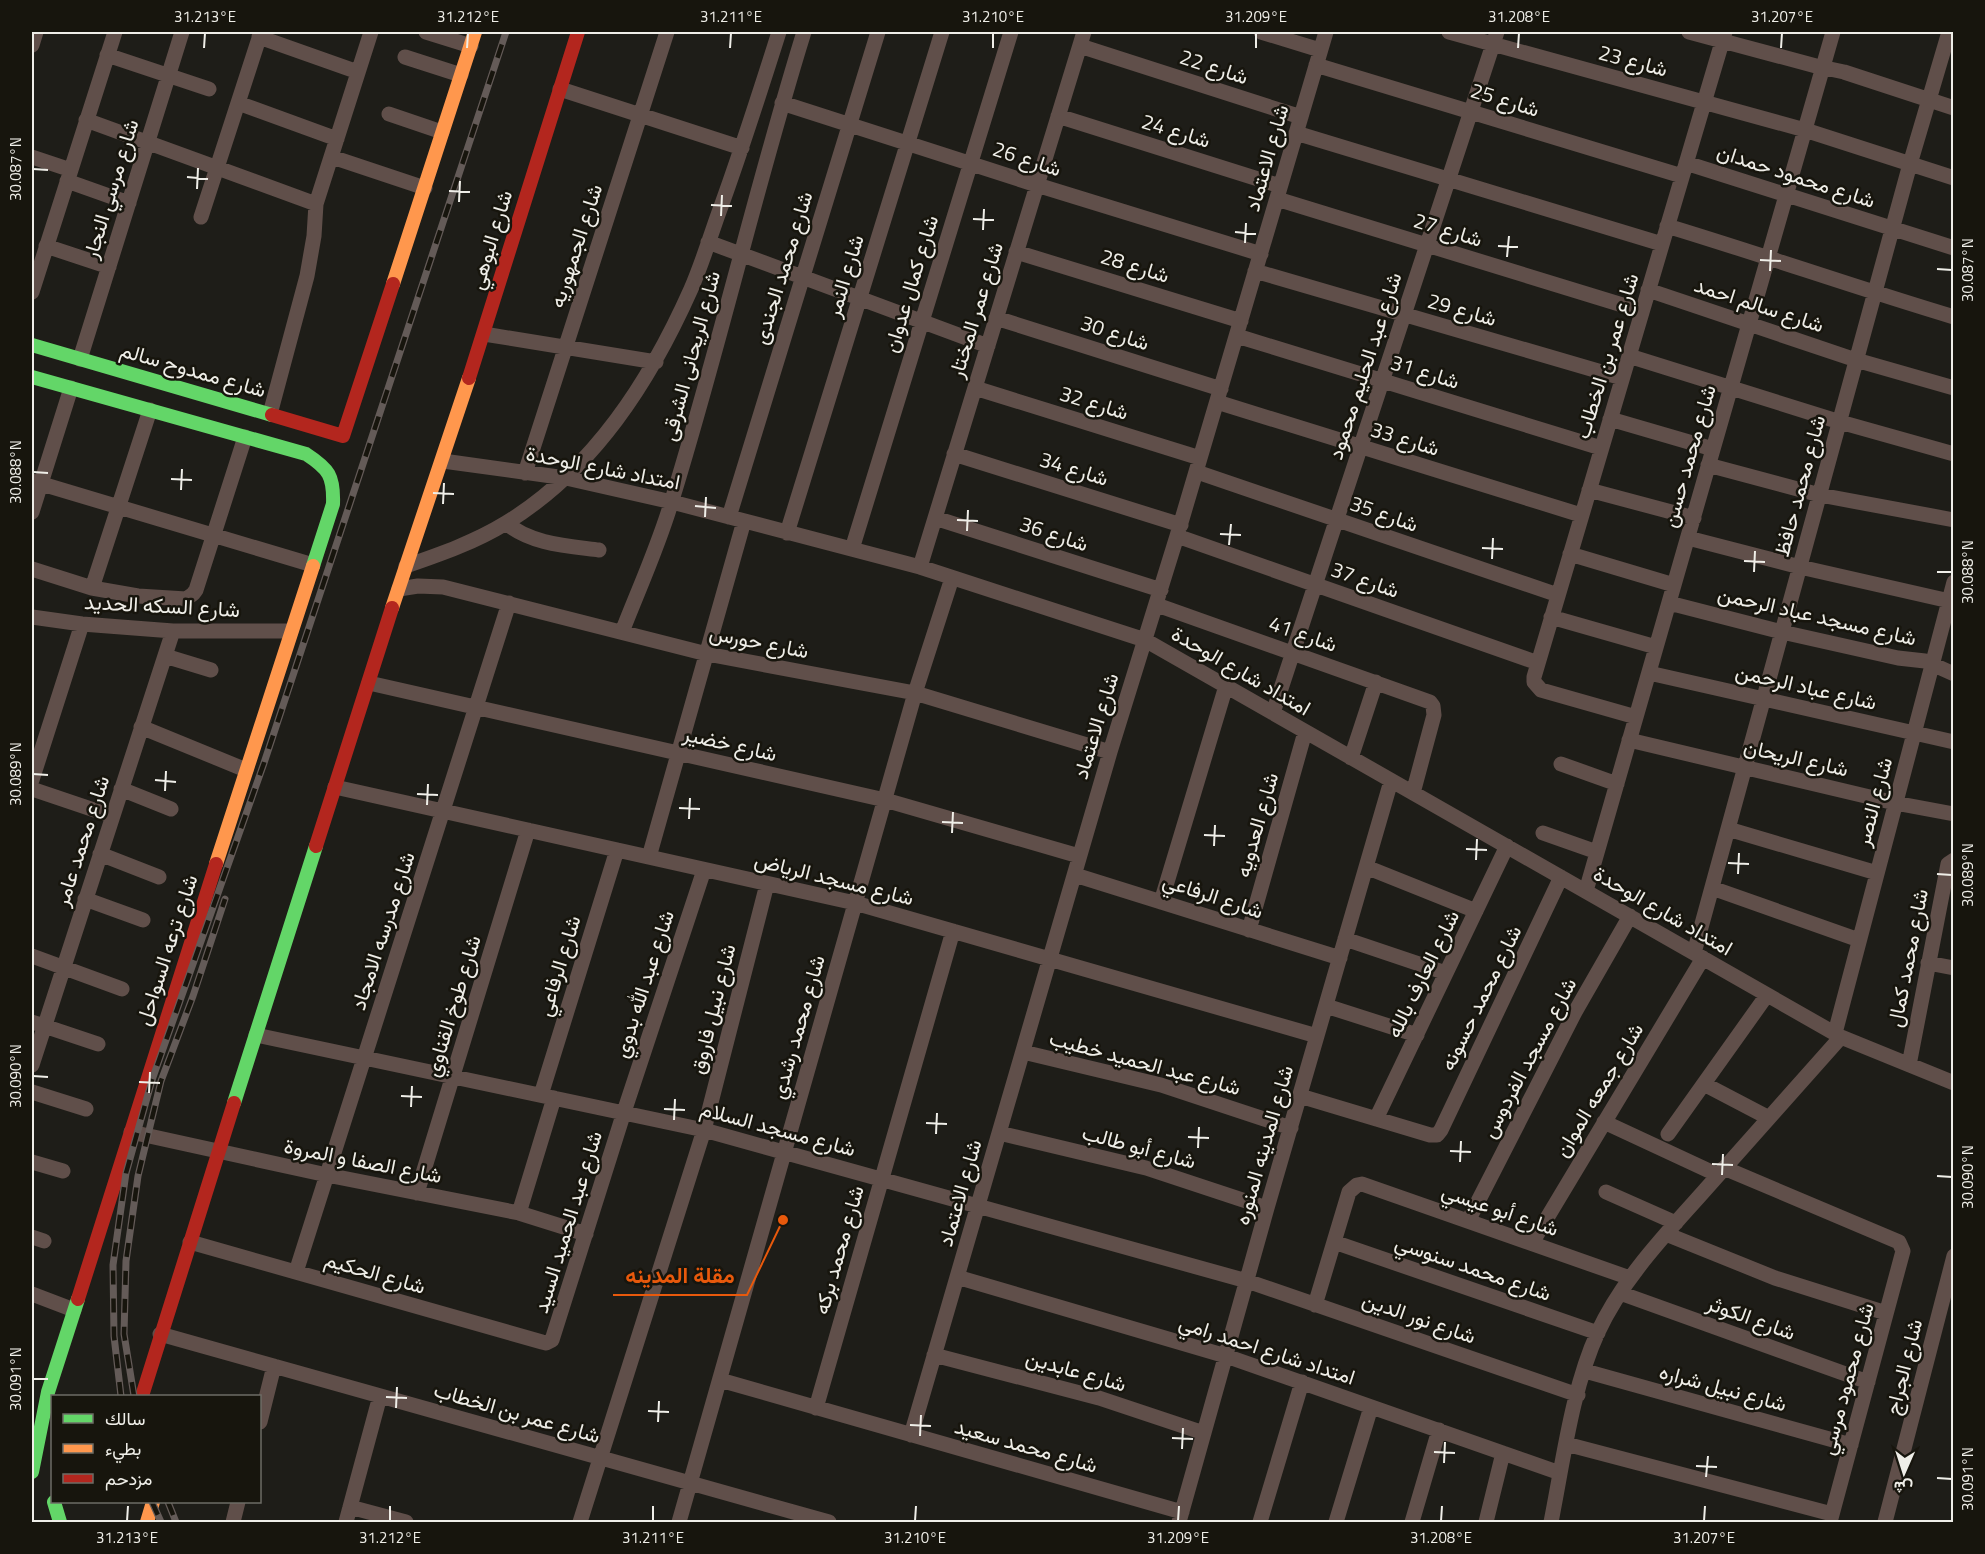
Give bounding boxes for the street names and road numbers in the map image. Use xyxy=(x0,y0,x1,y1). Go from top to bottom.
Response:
street label: شارع 23 xyxy=(1595,35,1671,85)
street label: شارع 22 xyxy=(1176,40,1253,92)
street label: شارع 25 xyxy=(1467,73,1544,125)
street label: شارع الاعتماد xyxy=(1236,101,1297,215)
street label: شارع 24 xyxy=(1138,104,1215,156)
street label: شارع مرسي النجار xyxy=(73,115,148,264)
street label: شارع 26 xyxy=(989,132,1066,184)
street label: شارع محمود حمدان xyxy=(1713,134,1880,216)
street label: شارع الجمهوريه xyxy=(540,180,610,312)
street label: شارع البوهي xyxy=(460,186,522,294)
street label: شارع محمد الجندى xyxy=(744,187,821,348)
street label: شارع 27 xyxy=(1410,203,1487,255)
street label: شارع كمال عدوان xyxy=(874,211,946,356)
street label: شارع النمر xyxy=(816,230,872,322)
street label: شارع عمر المختار xyxy=(939,238,1011,383)
street label: شارع 28 xyxy=(1097,239,1174,291)
street label: شارع الريحانى الشرقى xyxy=(652,267,728,444)
street label: شارع عبد الحليم محمود xyxy=(1319,268,1409,463)
street label: شارع سالم احمد xyxy=(1690,268,1828,340)
street label: شارع عمر بن الخطاب xyxy=(1566,269,1646,443)
street label: شارع 29 xyxy=(1424,284,1501,334)
street label: شارع 30 xyxy=(1077,306,1154,358)
street label: شارع ممدوح سالم xyxy=(116,333,270,405)
street label: شارع 31 xyxy=(1387,345,1464,397)
street label: شارع 32 xyxy=(1056,376,1133,428)
street label: شارع محمد حسن xyxy=(1652,381,1724,531)
street label: شارع محمد حافظ xyxy=(1765,411,1833,560)
street label: شارع 33 xyxy=(1367,412,1444,464)
street label: امتداد شارع الوحدة xyxy=(523,436,683,498)
street label: شارع 34 xyxy=(1036,442,1113,494)
street label: شارع 35 xyxy=(1346,486,1423,540)
street label: شارع 36 xyxy=(1016,507,1093,559)
street label: شارع 37 xyxy=(1327,552,1404,606)
street label: شارع مسجد عباد الرحمن xyxy=(1715,577,1920,653)
street label: شارع السكه الحديد xyxy=(83,585,241,625)
street label: شارع 41 xyxy=(1265,606,1342,660)
street label: شارع حورس xyxy=(707,616,812,666)
street label: امتداد شارع الوحدة xyxy=(1166,617,1317,723)
street label: شارع عباد الرحمن xyxy=(1733,654,1880,718)
street label: شارع الاعتماد xyxy=(1064,669,1126,783)
street label: شارع خضير xyxy=(679,716,780,769)
street label: شارع الريحان xyxy=(1741,729,1852,785)
street label: شارع النصر xyxy=(1846,754,1900,851)
street label: شارع العدويه xyxy=(1226,769,1286,881)
street label: شارع محمد عامر xyxy=(45,771,117,911)
street label: شارع مسجد الرياض xyxy=(751,843,917,913)
street label: شارع مدرسه الامجاد xyxy=(341,847,423,1014)
street label: امتداد شارع الوحدة xyxy=(1588,857,1739,963)
street label: شارع الرفاعي xyxy=(1158,864,1268,928)
street label: شارع ترعه السواحل xyxy=(127,870,206,1029)
street label: شارع محمد كمال xyxy=(1878,886,1936,1030)
street label: شارع العارف بالله xyxy=(1377,904,1467,1043)
street label: شارع عبد الله بدوي xyxy=(604,906,684,1062)
street label: شارع الرفاعي xyxy=(528,911,590,1021)
street label: شارع محمد حسونه xyxy=(1431,919,1529,1076)
street label: شارع طوخ القناوي xyxy=(415,931,491,1081)
street label: شارع نبيل فاروق xyxy=(680,940,744,1077)
street label: شارع محمد رشدي xyxy=(761,951,835,1103)
street label: شارع مسجد الفردوس xyxy=(1472,971,1584,1144)
street label: شارع جمعه الموان xyxy=(1545,1016,1651,1163)
street label: شارع عبد الحميد خطيب xyxy=(1046,1021,1245,1103)
street label: شارع المدينه المنوره xyxy=(1225,1061,1301,1228)
street label: شارع مسجد السلام xyxy=(697,1092,860,1164)
street label: شارع أبو طالب xyxy=(1079,1115,1200,1177)
street label: شارع عبد الحميد السيد xyxy=(524,1127,610,1317)
street label: شارع الصفا و المروة xyxy=(281,1129,445,1191)
street label: شارع الاعتماد xyxy=(929,1136,990,1250)
street label: شارع أبو عيسي xyxy=(1437,1174,1563,1246)
street label: شارع محمد بركه xyxy=(804,1182,872,1318)
street label: شارع محمد سنوسي xyxy=(1390,1225,1556,1311)
street label: شارع الحكيم xyxy=(321,1242,430,1302)
street label: شارع نور الدين xyxy=(1358,1283,1481,1351)
street label: شارع الكوثر xyxy=(1702,1286,1800,1348)
street label: شارع محمود مرسي xyxy=(1810,1299,1884,1459)
street label: امتداد شارع احمد رامي xyxy=(1174,1305,1360,1395)
street label: شارع الجراج xyxy=(1876,1315,1930,1418)
street label: شارع عابدين xyxy=(1022,1340,1130,1400)
street label: شارع نبيل شراره xyxy=(1656,1355,1790,1419)
street label: شارع عمر بن الخطاب xyxy=(430,1373,604,1451)
street label: شارع محمد سعيد xyxy=(951,1409,1102,1481)

